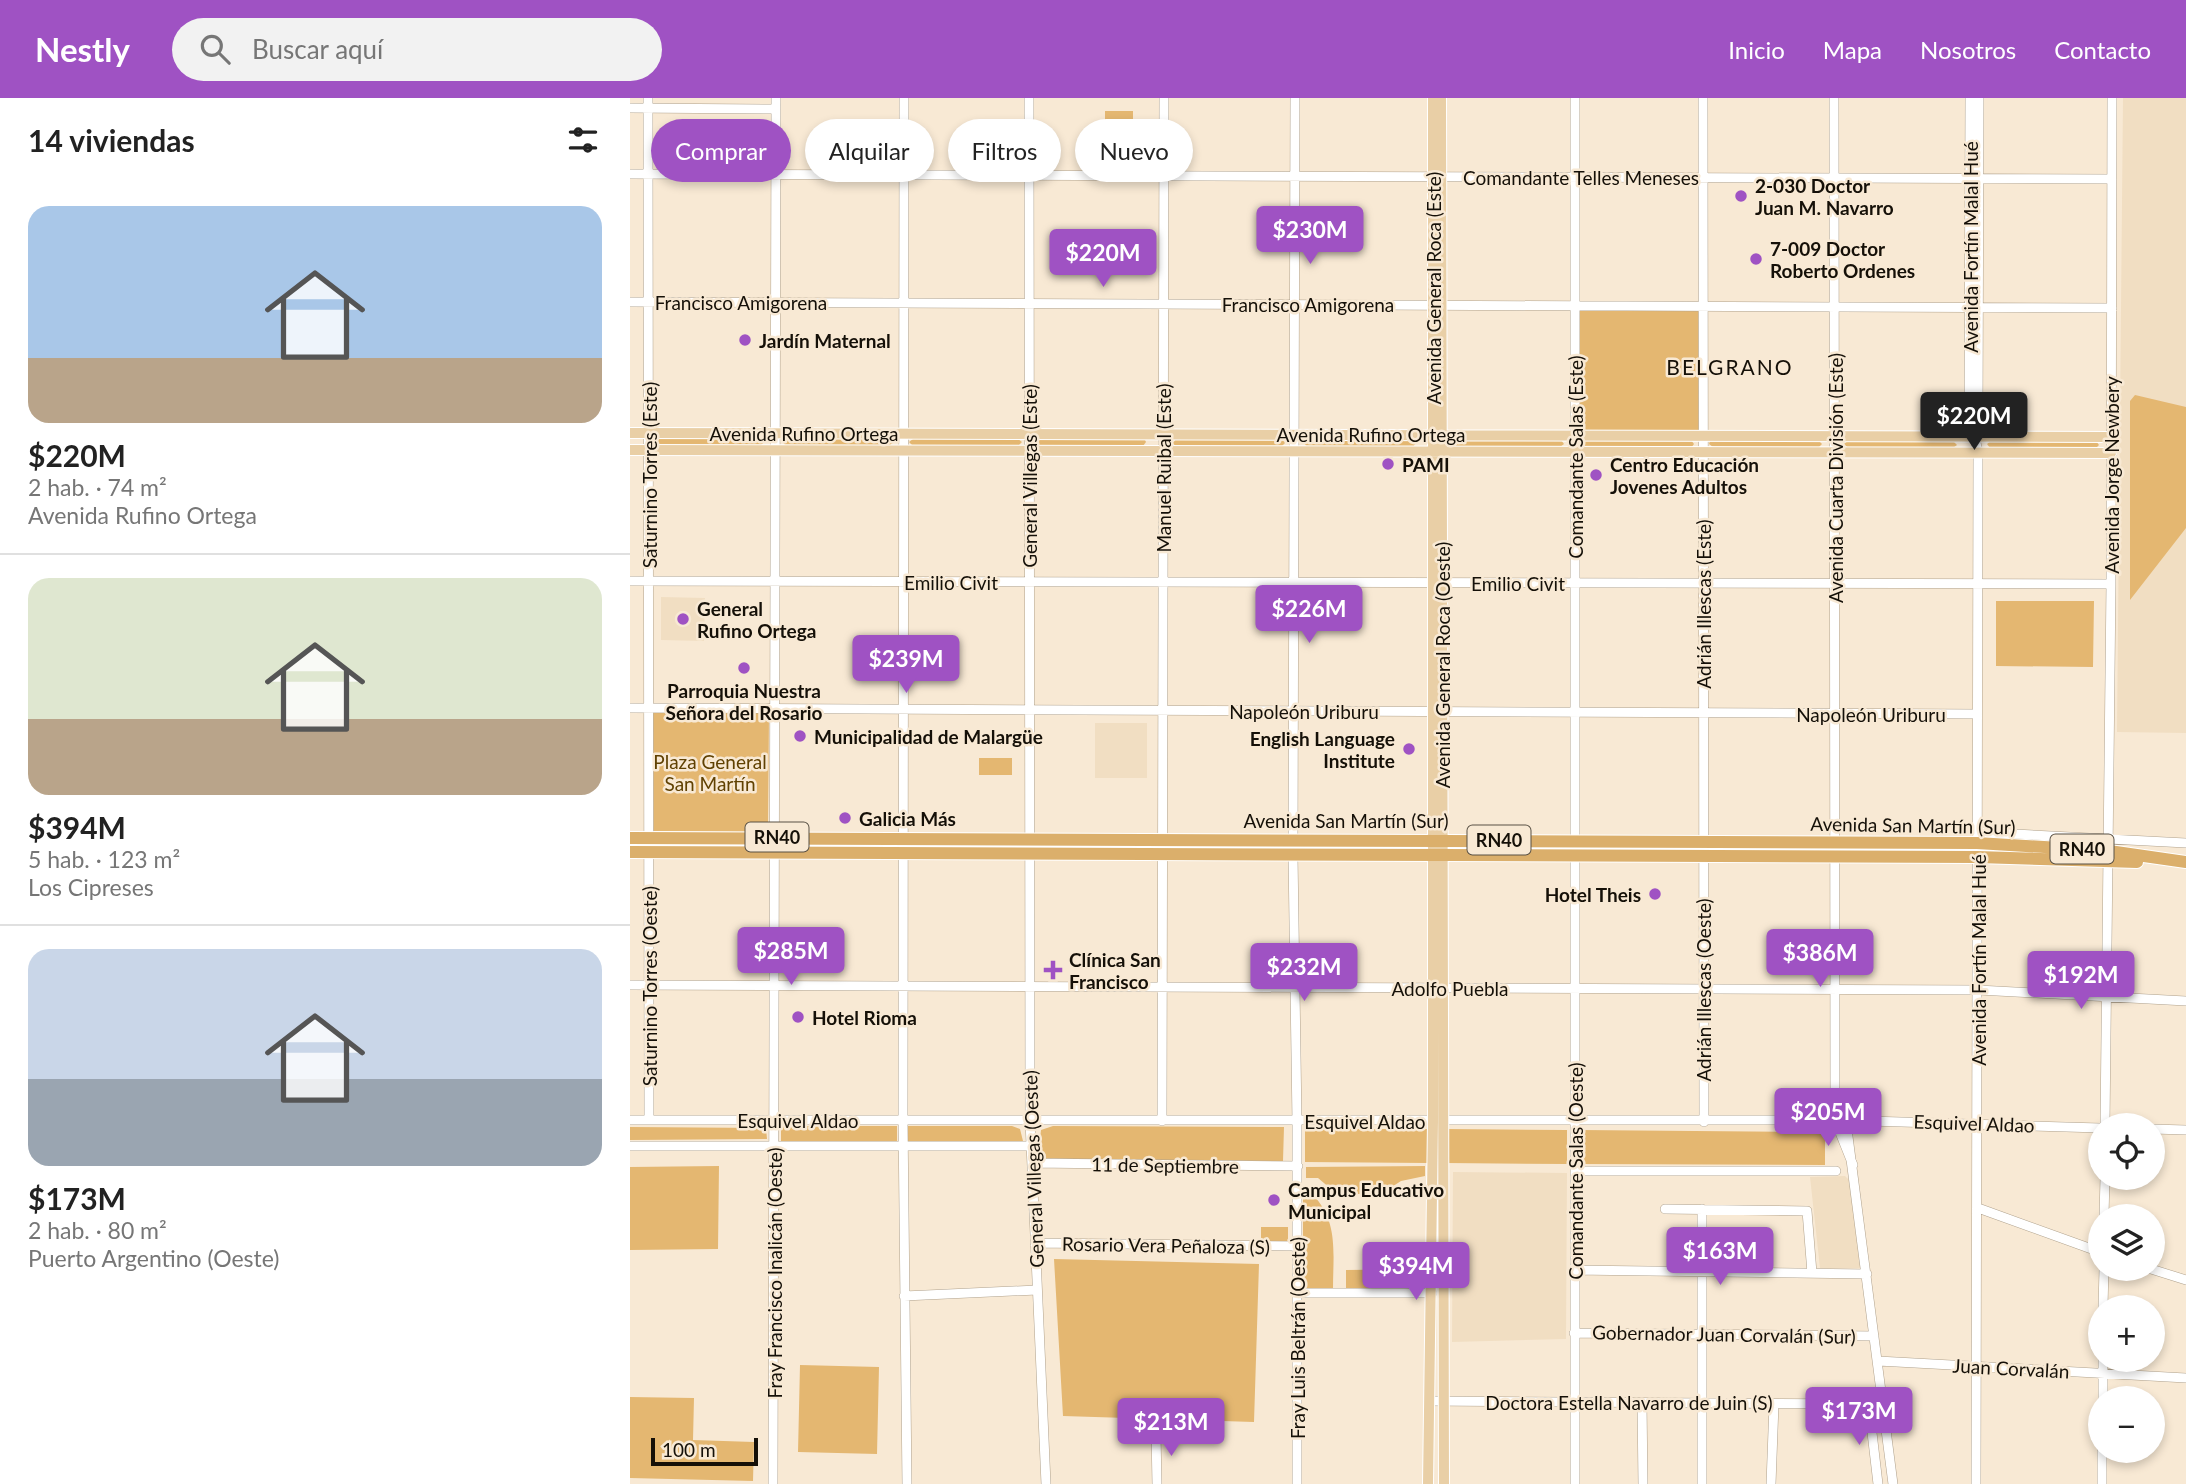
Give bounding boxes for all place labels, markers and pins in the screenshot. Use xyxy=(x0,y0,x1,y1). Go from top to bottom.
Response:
place label: 2-030 Doctor Juan M. Navarro xyxy=(1755,174,1894,219)
marker: 2-030 Doctor Juan M. Navarro xyxy=(1733,188,1749,204)
pin: $230M xyxy=(1261,206,1359,266)
pin: $220M xyxy=(1054,230,1152,289)
place label: 7-009 Doctor Roberto Ordenes xyxy=(1770,237,1915,282)
marker: 7-009 Doctor Roberto Ordenes xyxy=(1748,251,1764,267)
place label: Jardín Maternal xyxy=(759,329,891,352)
marker: Jardín Maternal xyxy=(737,332,753,348)
pin: $220M xyxy=(1925,392,2023,452)
place label: PAMI xyxy=(1402,453,1450,476)
place label: Centro Educación Jovenes Adultos xyxy=(1610,453,1759,498)
marker: PAMI xyxy=(1380,456,1396,472)
marker: Centro Educación Jovenes Adultos xyxy=(1588,467,1604,483)
pin: $226M xyxy=(1260,586,1358,645)
place label: General Rufino Ortega xyxy=(697,597,816,642)
marker: General Rufino Ortega xyxy=(675,611,691,627)
pin: $239M xyxy=(857,636,955,695)
marker: Parroquia Nuestra Señora del Rosario xyxy=(736,660,752,676)
place label: Parroquia Nuestra Señora del Rosario xyxy=(666,679,823,724)
place label: Municipalidad de Malargüe xyxy=(814,725,1043,748)
place label: English Language Institute xyxy=(1250,727,1395,772)
marker: Municipalidad de Malargüe xyxy=(792,728,808,744)
marker: English Language Institute xyxy=(1401,741,1417,757)
place label: Galicia Más xyxy=(859,807,956,830)
marker: Galicia Más xyxy=(837,810,853,826)
place label: Hotel Theis xyxy=(1545,883,1641,906)
marker: Hotel Theis xyxy=(1647,886,1663,902)
pin: $285M xyxy=(742,928,840,987)
pin: $386M xyxy=(1771,930,1869,989)
pin: $232M xyxy=(1255,944,1353,1003)
place label: Clínica San Francisco xyxy=(1069,948,1161,993)
pin: $192M xyxy=(2032,951,2130,1011)
marker: Clínica San Francisco xyxy=(1043,960,1063,980)
place label: Hotel Rioma xyxy=(812,1006,917,1029)
marker: Hotel Rioma xyxy=(790,1009,806,1025)
pin: $205M xyxy=(1779,1088,1877,1148)
place label: Campus Educativo Municipal xyxy=(1288,1178,1444,1223)
marker: Campus Educativo Municipal xyxy=(1266,1192,1282,1208)
pin: $163M xyxy=(1671,1228,1769,1287)
pin: $394M xyxy=(1367,1242,1465,1302)
pin: $173M xyxy=(1810,1388,1908,1447)
pin: $213M xyxy=(1122,1398,1220,1458)

